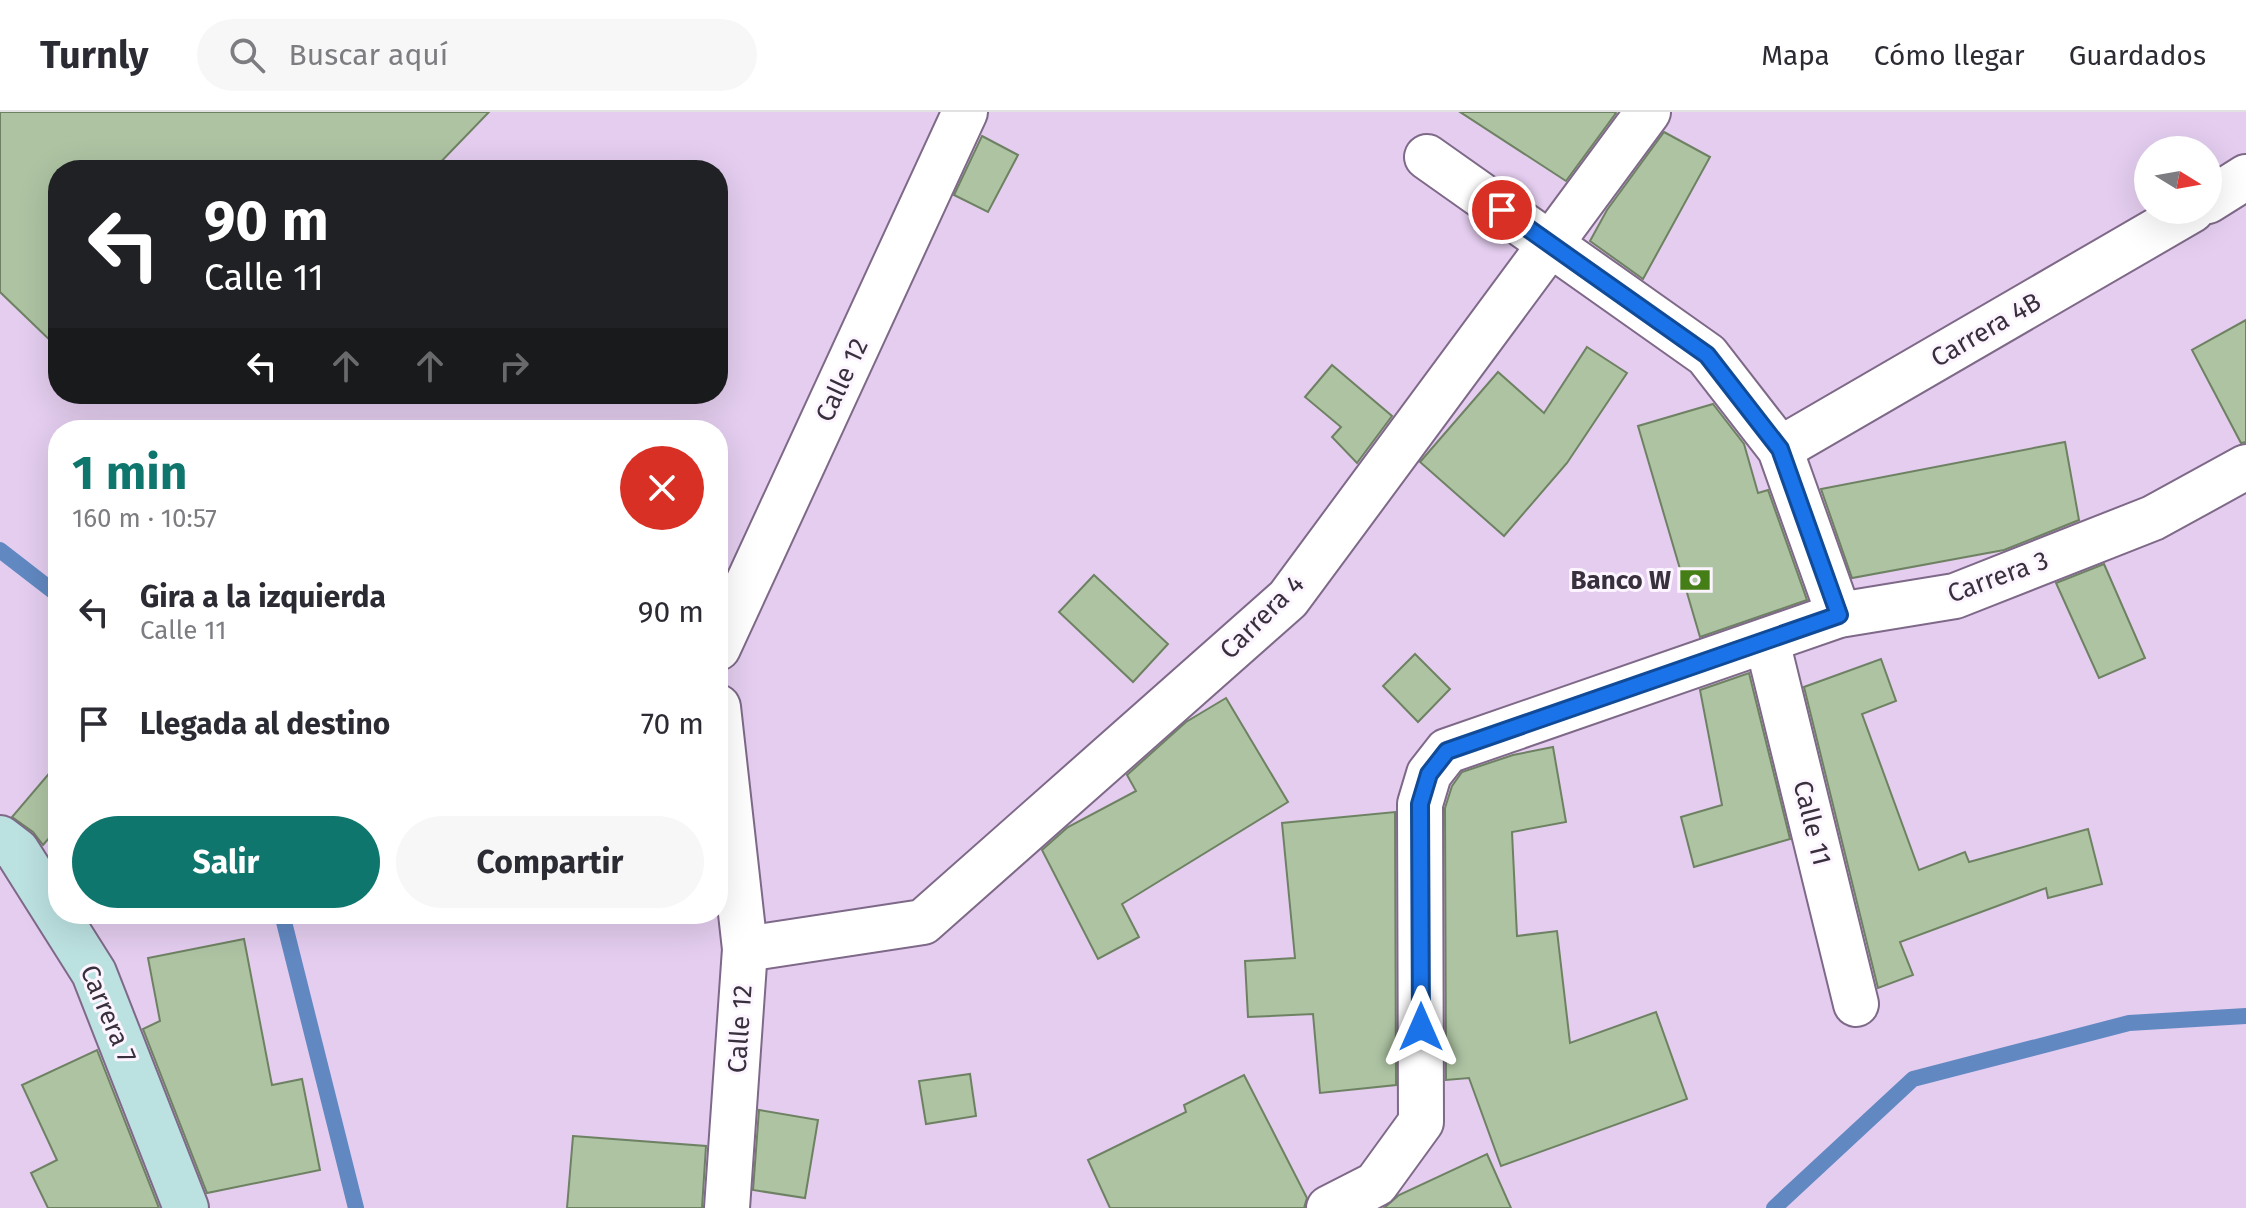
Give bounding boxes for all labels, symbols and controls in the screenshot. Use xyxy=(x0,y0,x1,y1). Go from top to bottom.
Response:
search box xyxy=(197,19,757,91)
text: Turnly xyxy=(40,32,149,78)
icon: search xyxy=(225,33,269,77)
text: Buscar aquí xyxy=(289,37,448,73)
text: Mapa xyxy=(1761,39,1830,72)
text: Cómo llegar xyxy=(1874,39,2025,72)
text: Guardados xyxy=(2069,39,2206,72)
north arrow xyxy=(2134,136,2222,224)
map controls xyxy=(2134,136,2222,224)
pin xyxy=(1468,176,1536,244)
text: 90 m xyxy=(204,188,329,255)
icon: arrive xyxy=(1480,188,1524,232)
icon: left xyxy=(72,192,176,296)
text: Calle 11 xyxy=(204,256,324,300)
street label: Carrera 4B xyxy=(1926,286,2046,374)
street label: Calle 12 xyxy=(809,333,875,427)
icon: left xyxy=(240,344,284,388)
icon: ahead xyxy=(324,344,368,388)
icon: ahead xyxy=(408,344,452,388)
icon: right xyxy=(492,344,536,388)
text: 1 min xyxy=(72,444,187,502)
button: close xyxy=(620,446,704,530)
text: 160 m · 10:57 xyxy=(72,503,217,534)
street label: Carrera 3 xyxy=(1943,544,2053,610)
bank icon: Banco W xyxy=(1678,563,1712,597)
place label: Banco W xyxy=(1570,565,1671,596)
street label: Carrera 4 xyxy=(1214,568,1311,665)
text: Gira a la izquierda xyxy=(140,579,386,615)
icon: left xyxy=(72,590,116,634)
text: 90 m xyxy=(638,594,704,630)
text: Calle 11 xyxy=(140,615,227,646)
icon: arrive xyxy=(72,702,116,746)
text: Llegada al destino xyxy=(140,706,390,742)
text: 70 m xyxy=(641,706,704,742)
street label: Calle 11 xyxy=(1786,777,1838,869)
button: Salir xyxy=(72,816,380,908)
button: Compartir xyxy=(396,816,704,908)
street label: Carrera 7 xyxy=(73,960,143,1068)
street label: Calle 12 xyxy=(721,984,759,1074)
position arrow xyxy=(1379,985,1463,1069)

